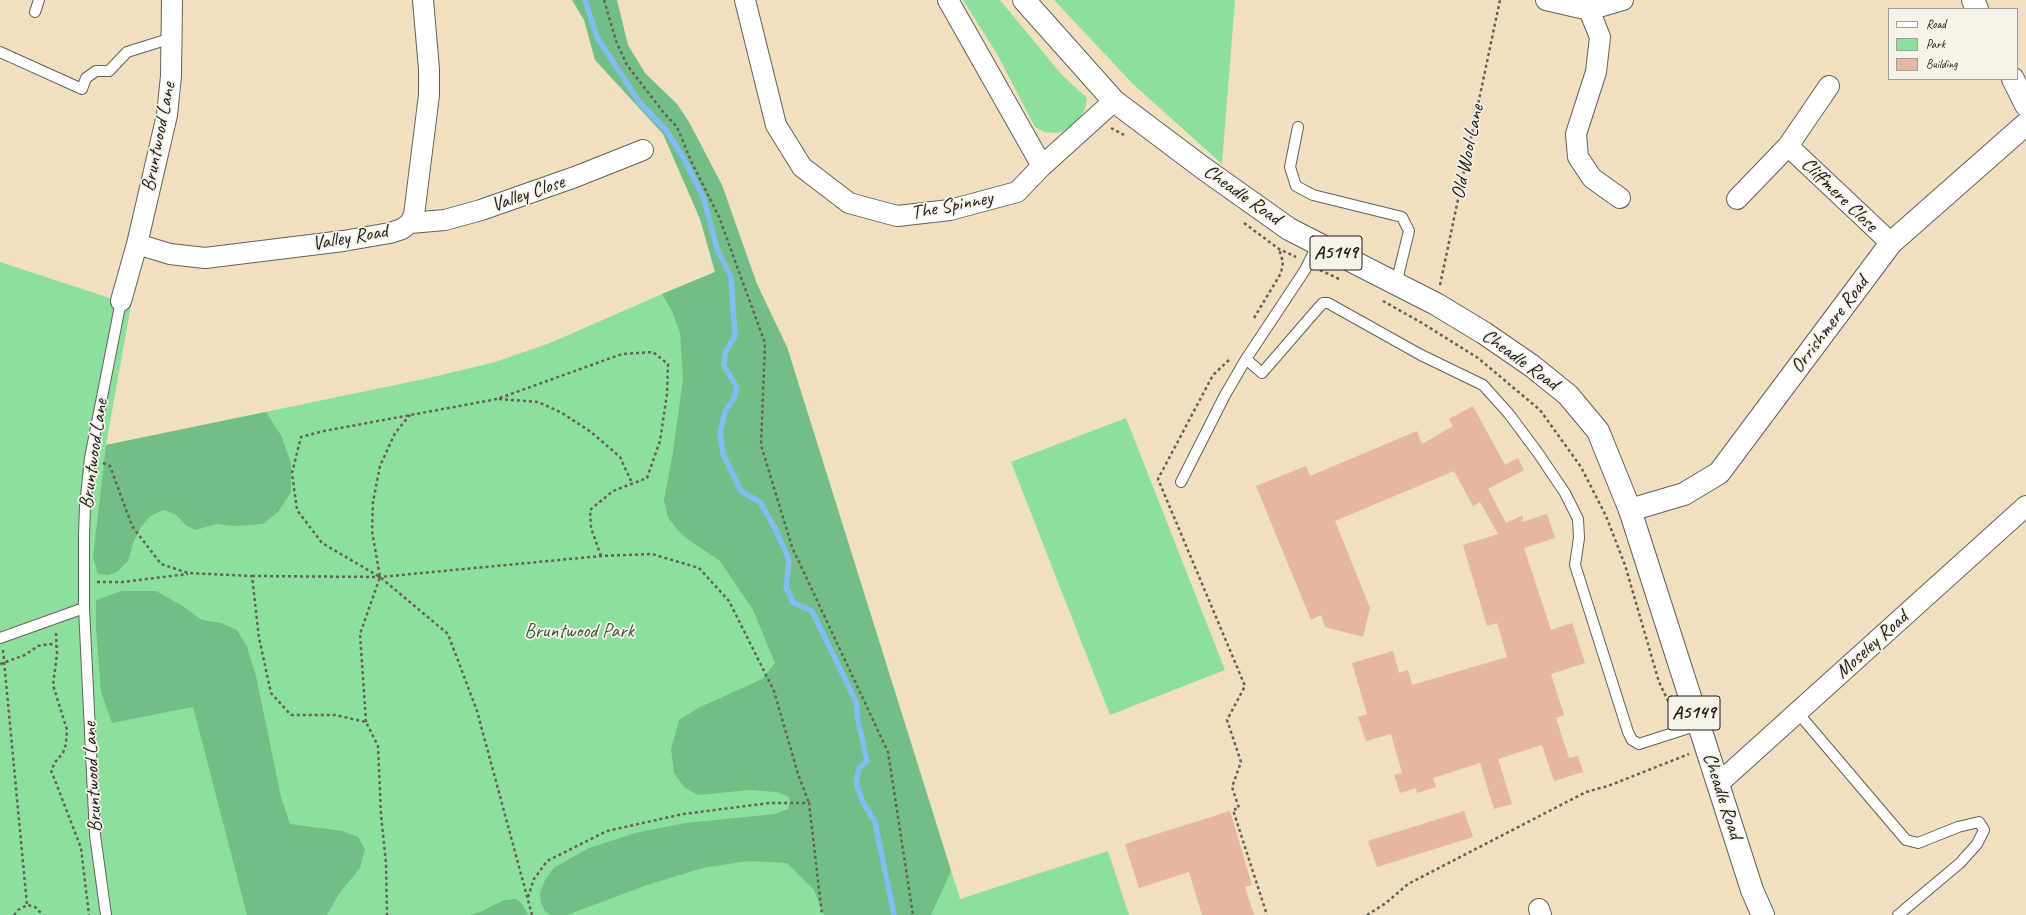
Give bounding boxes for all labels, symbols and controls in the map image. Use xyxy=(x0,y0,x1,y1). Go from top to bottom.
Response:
legend xyxy=(1888,8,2018,80)
text: Road xyxy=(1926,16,1946,32)
text: Park xyxy=(1926,36,1945,52)
text: Building xyxy=(1926,56,1958,72)
street label: Bruntwood Lane xyxy=(137,80,181,194)
street label: Old Wool Lane xyxy=(1446,103,1490,201)
street label: Cliffmere Close xyxy=(1796,153,1882,237)
street label: Cheadle Road xyxy=(1199,160,1285,230)
street label: Valley Close xyxy=(488,170,568,218)
street label: The Spinney xyxy=(909,186,995,226)
street label: Valley Road xyxy=(311,220,389,256)
road number: A5149 xyxy=(1310,236,1362,270)
street label: Orrishmere Road xyxy=(1786,272,1874,378)
street label: Cheadle Road xyxy=(1477,324,1563,396)
street label: Bruntwood Lane xyxy=(74,398,114,510)
street label: Moseley Road xyxy=(1831,606,1913,684)
park label: Bruntwood Park xyxy=(524,620,634,644)
road number: A5149 xyxy=(1668,696,1720,730)
street label: Bruntwood Lane xyxy=(78,721,108,833)
street label: Cheadle Road xyxy=(1697,750,1747,842)

